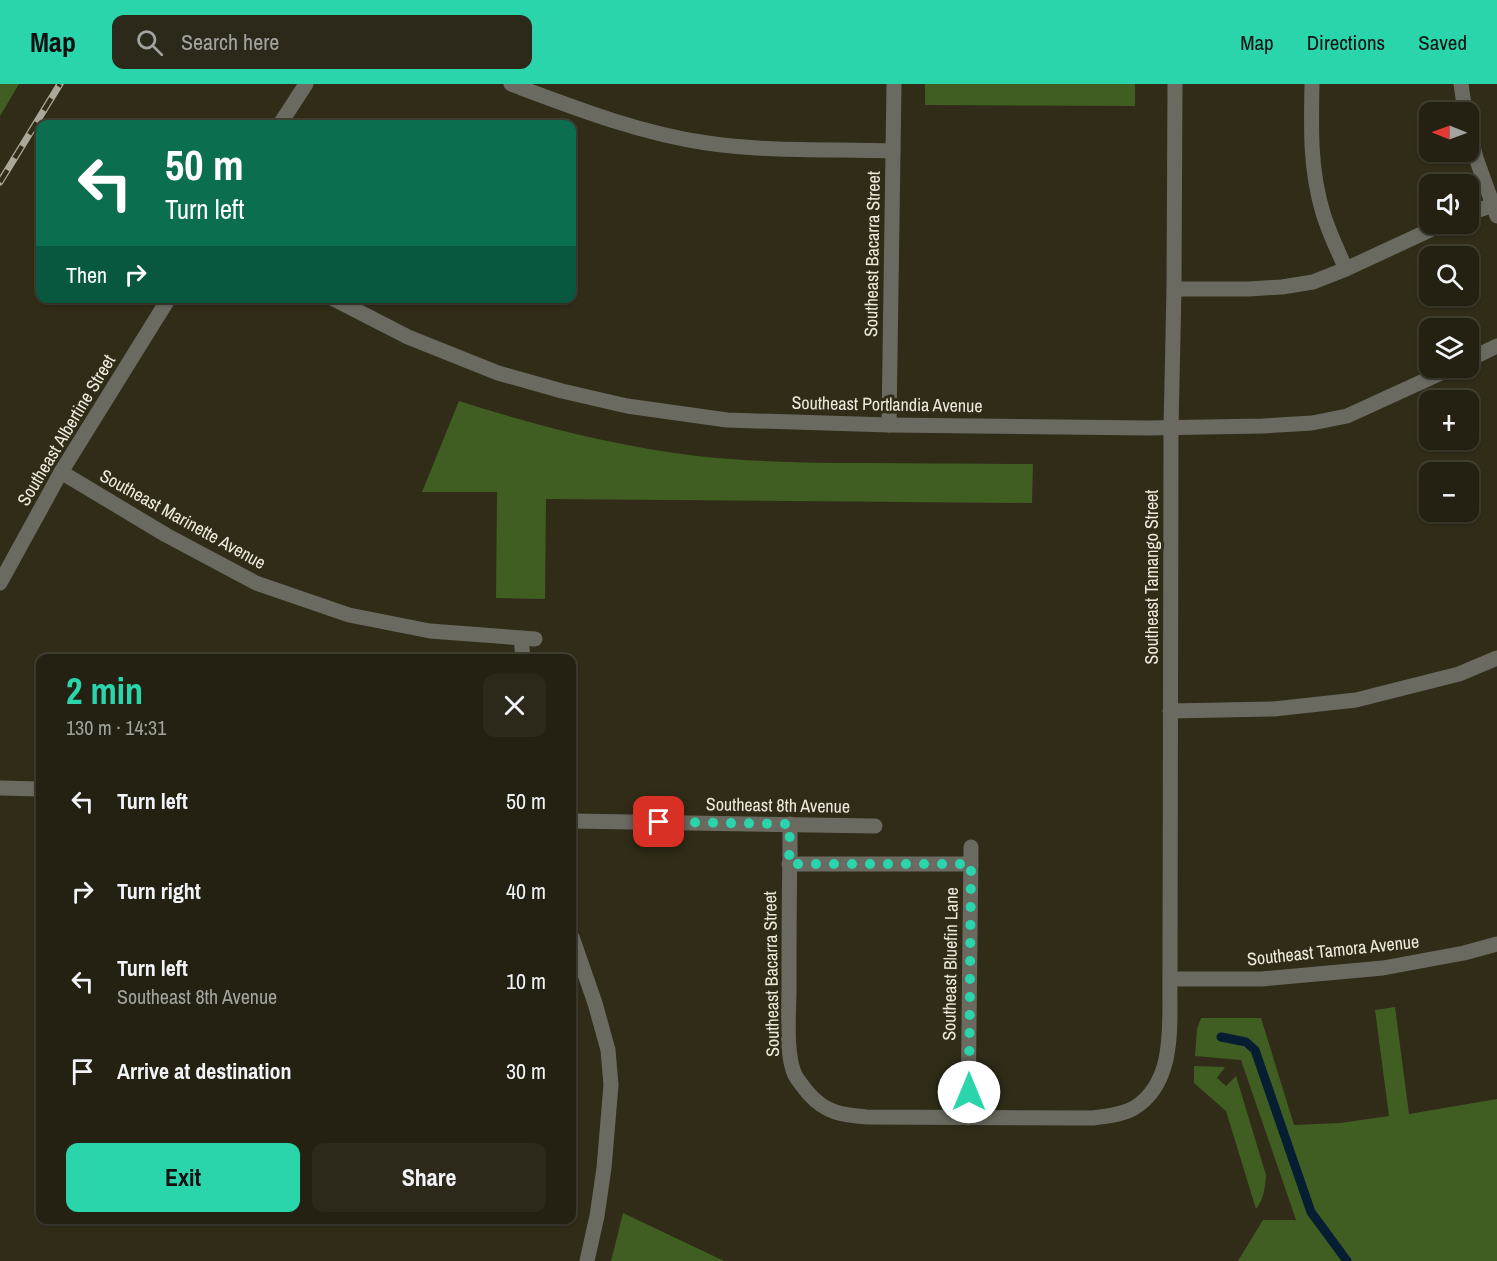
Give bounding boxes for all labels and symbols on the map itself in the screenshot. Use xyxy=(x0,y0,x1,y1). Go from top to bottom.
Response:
north arrow xyxy=(1419,102,1479,162)
street label: Southeast Bacarra Street xyxy=(858,171,886,337)
street label: Southeast Albertine Street xyxy=(11,350,121,510)
street label: Southeast Portlandia Avenue xyxy=(791,390,983,418)
street label: Southeast Marinette Avenue xyxy=(96,463,270,575)
street label: Southeast Tamango Street xyxy=(1139,490,1164,664)
street label: Southeast 8th Avenue xyxy=(706,791,850,819)
pin xyxy=(633,796,684,847)
street label: Southeast Bluefin Lane xyxy=(936,887,964,1041)
street label: Southeast Bacarra Street xyxy=(757,891,785,1057)
street label: Southeast Tamora Avenue xyxy=(1246,929,1420,971)
position arrow xyxy=(937,1060,1001,1124)

